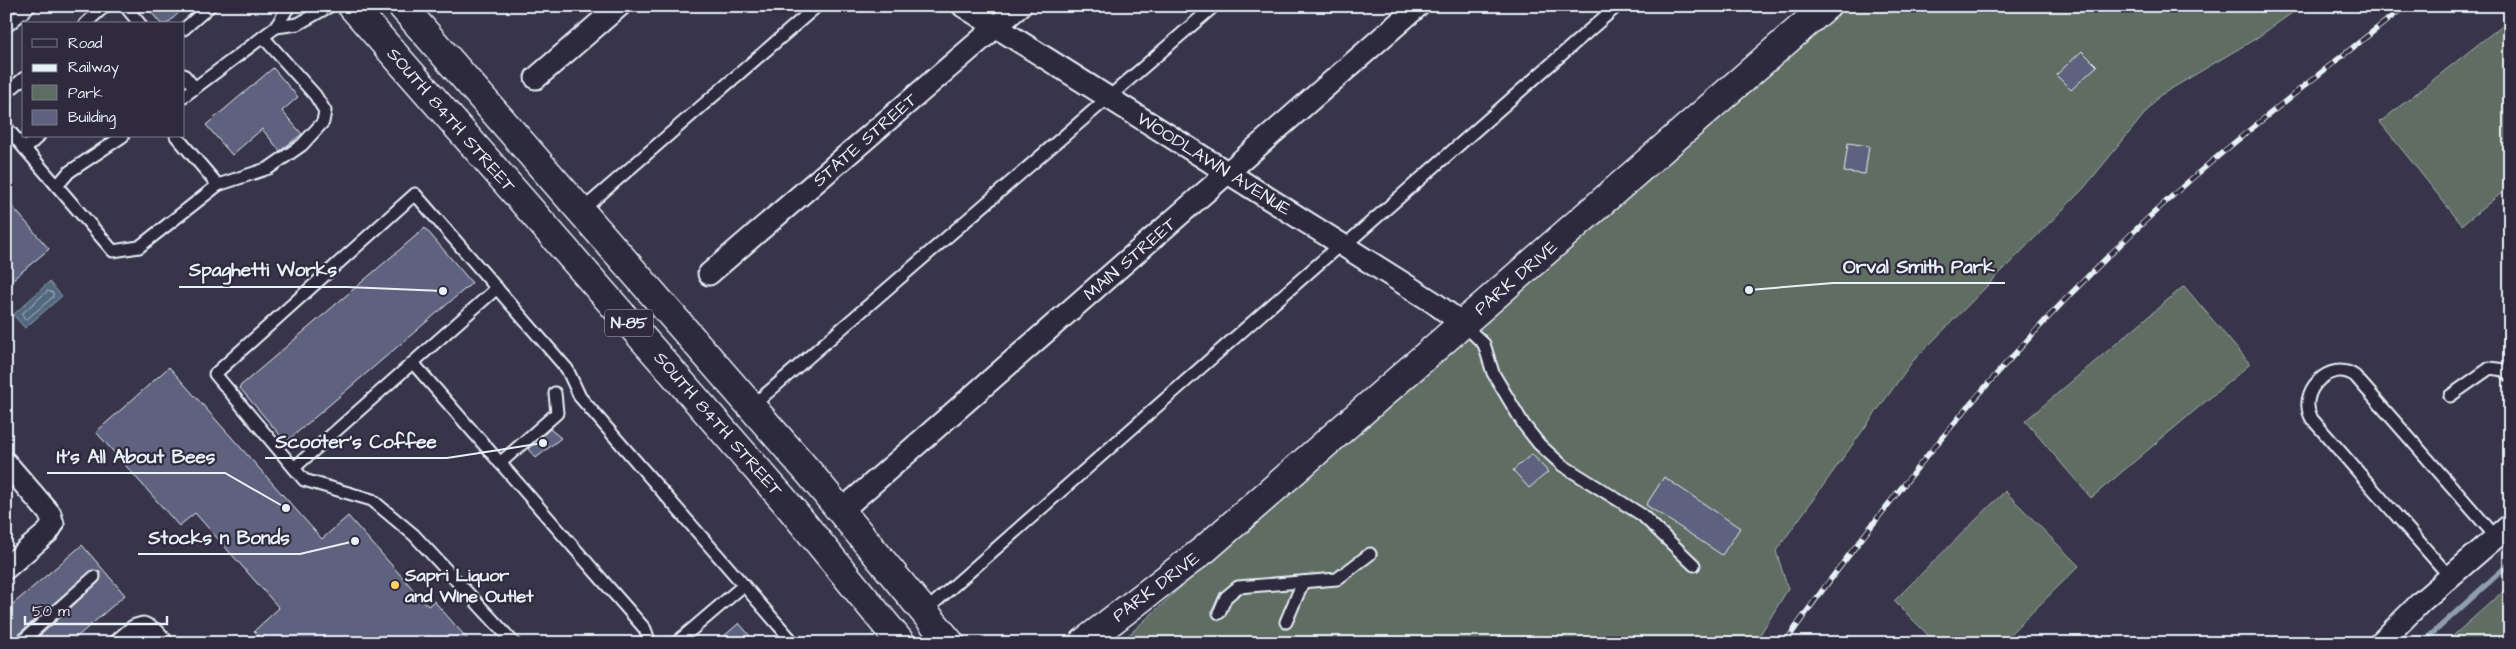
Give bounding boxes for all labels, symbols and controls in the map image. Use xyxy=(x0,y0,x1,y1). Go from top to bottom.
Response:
legend xyxy=(22,22,185,138)
text: Road xyxy=(68,33,103,54)
street label: SOUTH 84TH STREET xyxy=(381,42,521,198)
text: Railway xyxy=(68,57,119,79)
text: Park xyxy=(68,83,103,104)
street label: STATE STREET xyxy=(807,87,923,193)
street label: WOODLAWN AVENUE xyxy=(1132,106,1296,222)
text: Building xyxy=(68,107,116,129)
street label: MAIN STREET xyxy=(1078,211,1182,306)
street label: PARK DRIVE xyxy=(1469,235,1563,321)
callout: Orval Smith Park xyxy=(1833,249,2005,283)
callout: Spaghetti Works xyxy=(179,253,347,287)
text: Orval Smith Park xyxy=(1843,254,1995,281)
text: Spaghetti Works xyxy=(188,257,337,285)
road number: N-85 xyxy=(605,309,653,336)
street label: SOUTH 84TH STREET xyxy=(648,346,788,502)
callout: Scooter's Coffee xyxy=(265,424,447,458)
text: Scooter's Coffee xyxy=(274,429,437,456)
callout: It's All About Bees xyxy=(47,439,225,473)
text: It's All About Bees xyxy=(57,444,216,471)
callout: Stocks n Bonds xyxy=(138,520,300,554)
text: Stocks n Bonds xyxy=(147,525,290,552)
street label: PARK DRIVE xyxy=(1107,546,1205,628)
place label: Sapri Liquor and WIne Outlet xyxy=(404,563,534,609)
marker: Sapri Liquor and WIne Outlet xyxy=(389,579,401,591)
scale bar xyxy=(25,594,168,626)
text: 50 m xyxy=(32,601,70,622)

